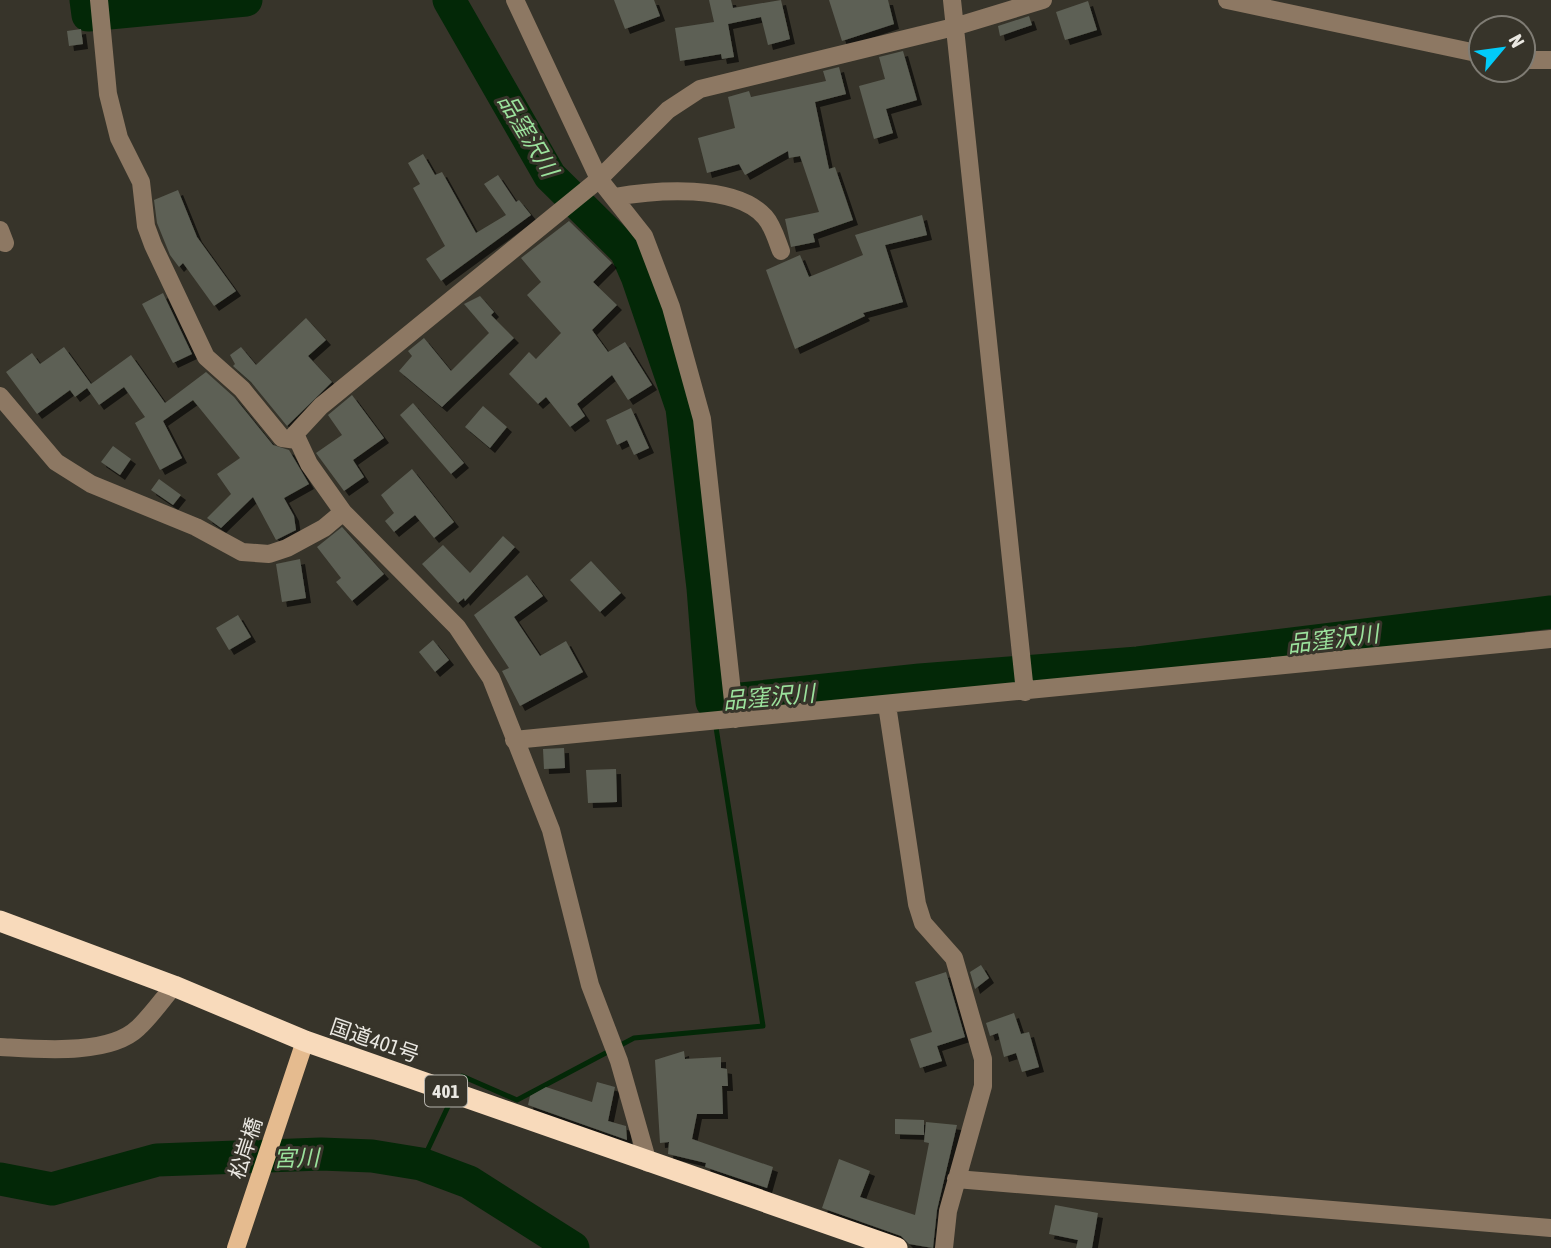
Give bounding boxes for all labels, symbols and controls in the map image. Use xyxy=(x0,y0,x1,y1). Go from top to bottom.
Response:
north arrow xyxy=(1467,14,1537,84)
text: N xyxy=(1505,31,1529,51)
water label: 品窪沢川 xyxy=(493,89,564,184)
water label: 品窪沢川 xyxy=(1286,620,1383,658)
water label: 品窪沢川 xyxy=(722,680,819,714)
street label: 国道401号 xyxy=(327,1014,423,1066)
road number: 401 xyxy=(425,1076,467,1106)
street label: 松岸橋 xyxy=(224,1114,266,1182)
water label: 宮川 xyxy=(273,1145,322,1171)

